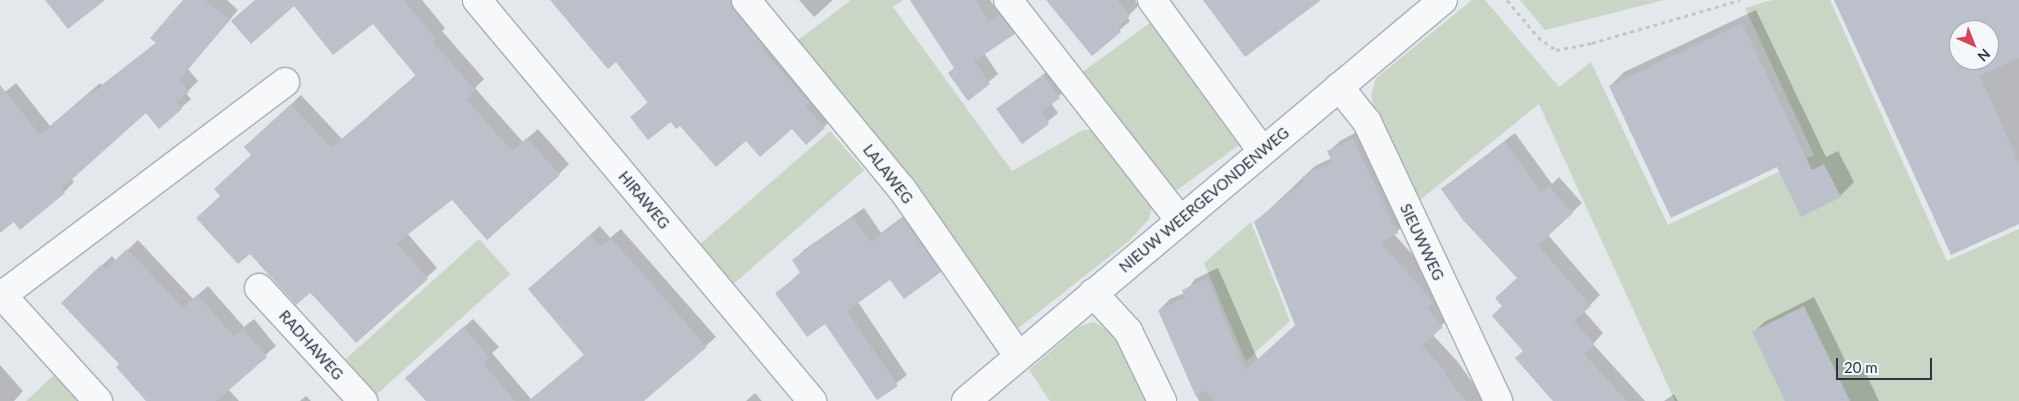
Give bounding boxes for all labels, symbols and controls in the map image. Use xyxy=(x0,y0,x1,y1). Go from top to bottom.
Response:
north arrow xyxy=(1949,20,1999,70)
text: N xyxy=(1974,46,1994,65)
street label: NIEUW WEERGEVONDENWEG xyxy=(1115,124,1293,276)
street label: LALAWEG xyxy=(859,141,917,207)
street label: HIRAWEG xyxy=(615,168,673,232)
street label: SIEUWWEG xyxy=(1396,201,1448,283)
street label: RADHAWEG xyxy=(275,307,347,383)
scale bar xyxy=(1839,348,1935,380)
text: 20 m xyxy=(1844,358,1878,376)

